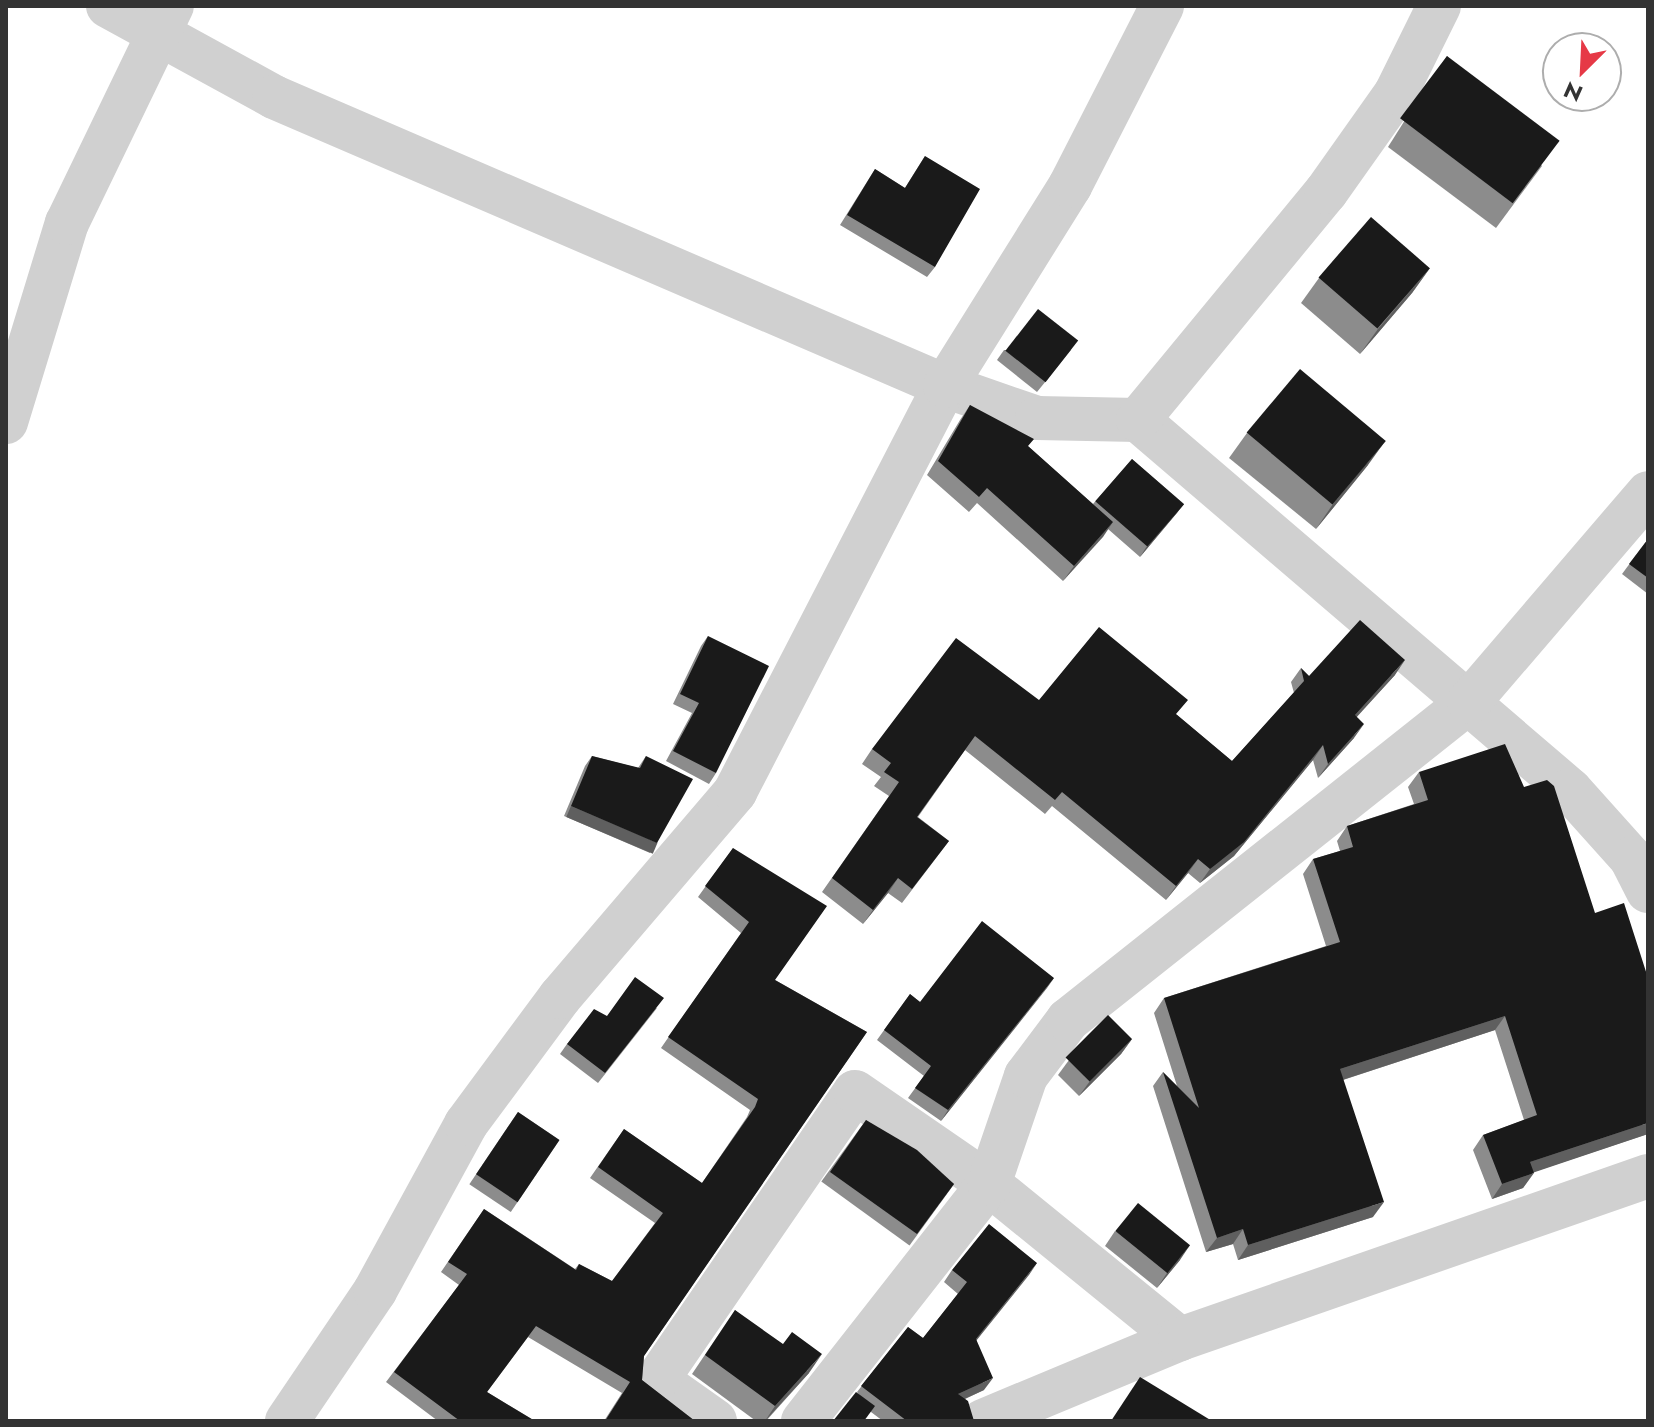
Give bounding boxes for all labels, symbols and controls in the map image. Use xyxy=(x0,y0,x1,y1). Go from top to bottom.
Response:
north arrow xyxy=(1542,32,1622,112)
text: N xyxy=(1559,74,1588,110)

